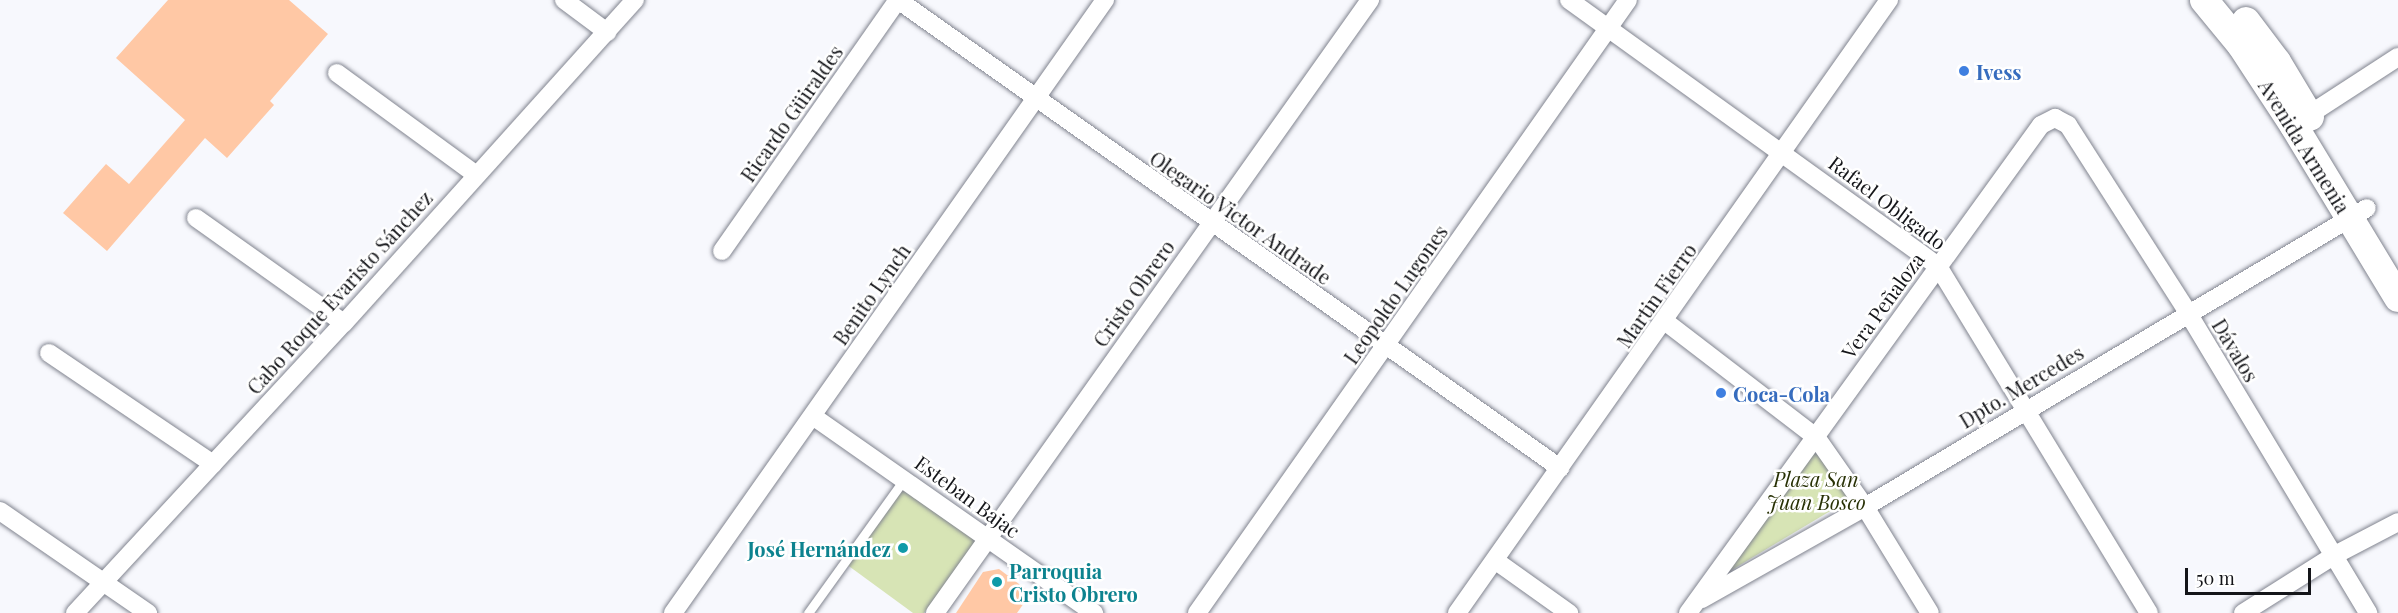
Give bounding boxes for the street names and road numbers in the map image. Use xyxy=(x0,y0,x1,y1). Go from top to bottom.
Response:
street label: Ricardo Güiraldes xyxy=(735,40,847,186)
street label: Avenida Armenia xyxy=(2254,74,2356,218)
street label: Olegario Victor Andrade xyxy=(1145,145,1337,289)
street label: Rafael Obligado xyxy=(1825,150,1951,254)
street label: Cabo Roque Evaristo Sánchez xyxy=(241,185,437,399)
street label: Leopoldo Lugones xyxy=(1338,220,1452,368)
street label: Cristo Obrero xyxy=(1087,235,1179,351)
street label: Martin Fierro xyxy=(1611,238,1701,352)
street label: Benito Lynch xyxy=(827,239,915,349)
street label: Vera Peñaloza xyxy=(1836,247,1928,363)
street label: Dávalos xyxy=(2208,314,2264,386)
street label: Dpto. Mercedes xyxy=(1955,340,2087,432)
street label: Esteban Bajac xyxy=(911,450,1025,542)

